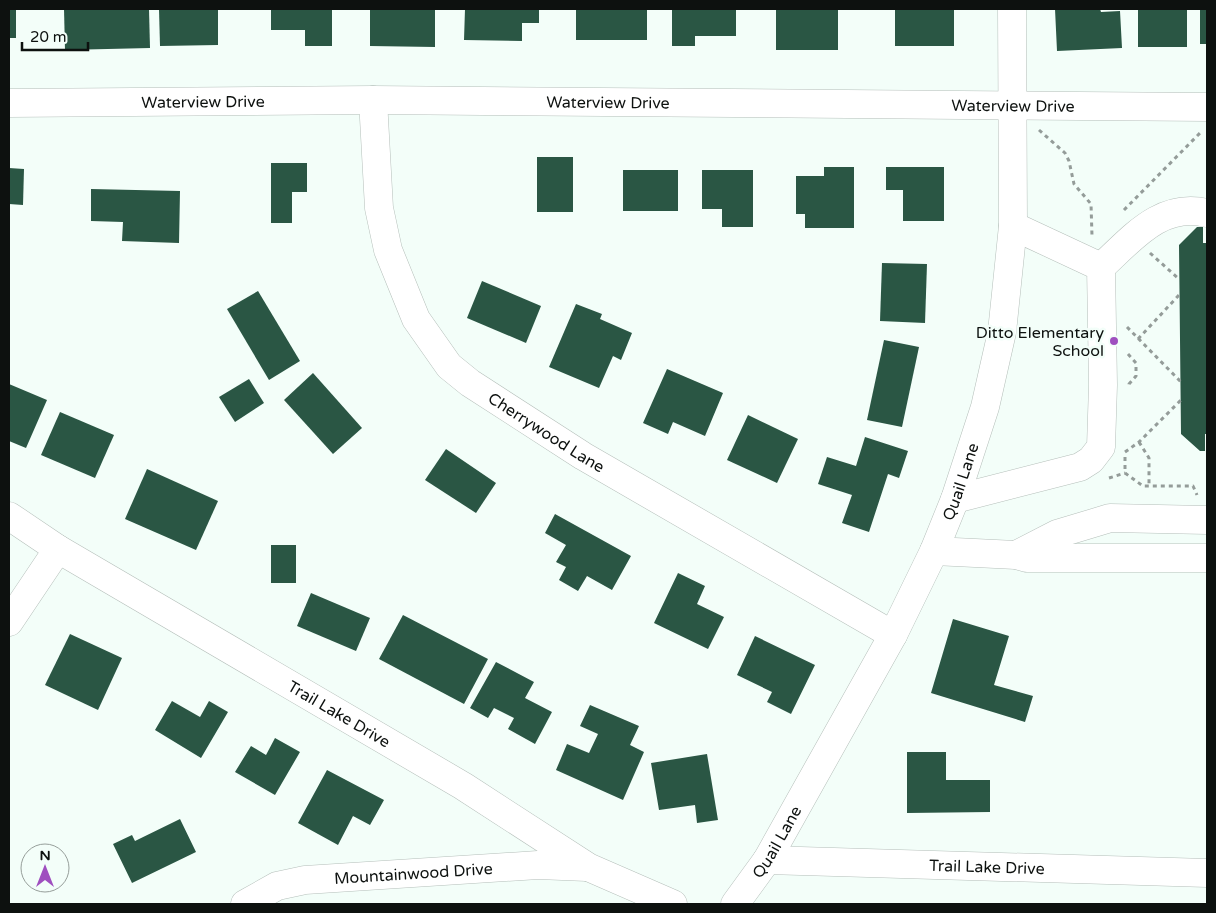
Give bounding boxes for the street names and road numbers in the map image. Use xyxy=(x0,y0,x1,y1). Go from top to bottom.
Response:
street label: Waterview Drive xyxy=(141,92,265,113)
street label: Waterview Drive xyxy=(546,92,670,113)
street label: Waterview Drive xyxy=(951,96,1075,117)
street label: Cherrywood Lane xyxy=(484,388,608,477)
street label: Quail Lane xyxy=(938,441,984,524)
street label: Trail Lake Drive xyxy=(284,677,394,752)
street label: Quail Lane xyxy=(748,802,806,882)
street label: Trail Lake Drive xyxy=(929,856,1045,879)
street label: Mountainwood Drive xyxy=(334,859,493,889)

